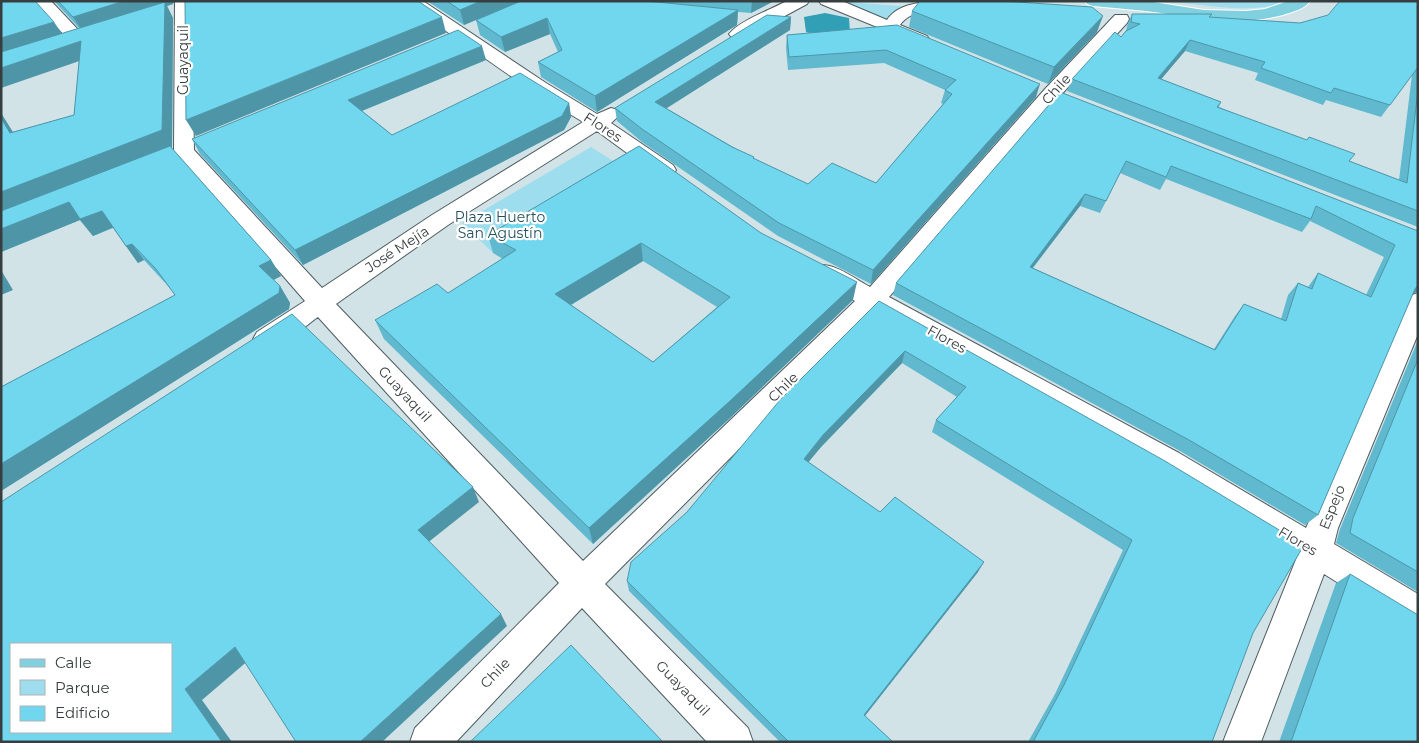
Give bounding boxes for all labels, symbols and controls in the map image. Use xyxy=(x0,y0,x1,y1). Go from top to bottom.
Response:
street label: Guayaquil xyxy=(174,25,192,95)
street label: Chile xyxy=(1037,70,1075,108)
street label: Flores xyxy=(580,108,626,146)
park label: Plaza Huerto San Agustín xyxy=(455,208,545,242)
street label: José Mejía xyxy=(361,222,432,277)
street label: Flores xyxy=(924,321,970,357)
street label: Guayaquil xyxy=(374,362,436,426)
street label: Chile xyxy=(764,368,802,406)
street label: Espejo xyxy=(1315,482,1349,532)
street label: Flores xyxy=(1275,522,1321,560)
legend xyxy=(10,643,172,733)
text: Calle xyxy=(55,653,92,672)
street label: Chile xyxy=(476,654,514,692)
street label: Guayaquil xyxy=(652,656,714,720)
text: Parque xyxy=(55,678,110,697)
text: Edificio xyxy=(55,703,110,722)

